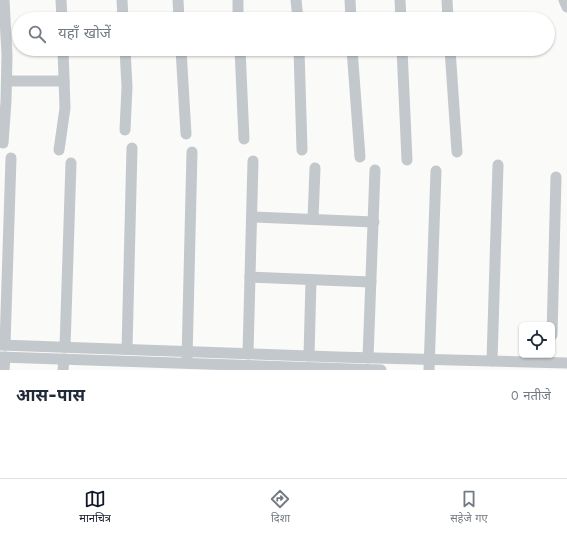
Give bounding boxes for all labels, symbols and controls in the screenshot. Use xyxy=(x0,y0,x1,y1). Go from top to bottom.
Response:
search box xyxy=(12,12,555,56)
icon: search xyxy=(26,23,48,45)
text: यहाँ खोजें xyxy=(58,24,111,42)
map controls xyxy=(519,322,555,358)
button: locate xyxy=(519,322,555,358)
text: आस-पास xyxy=(16,385,85,405)
text: 0 नतीजे xyxy=(511,388,551,403)
tab: मानचित्र xyxy=(79,488,111,526)
tab: दिशा xyxy=(269,488,291,526)
tab: सहेजे गए xyxy=(450,488,488,526)

